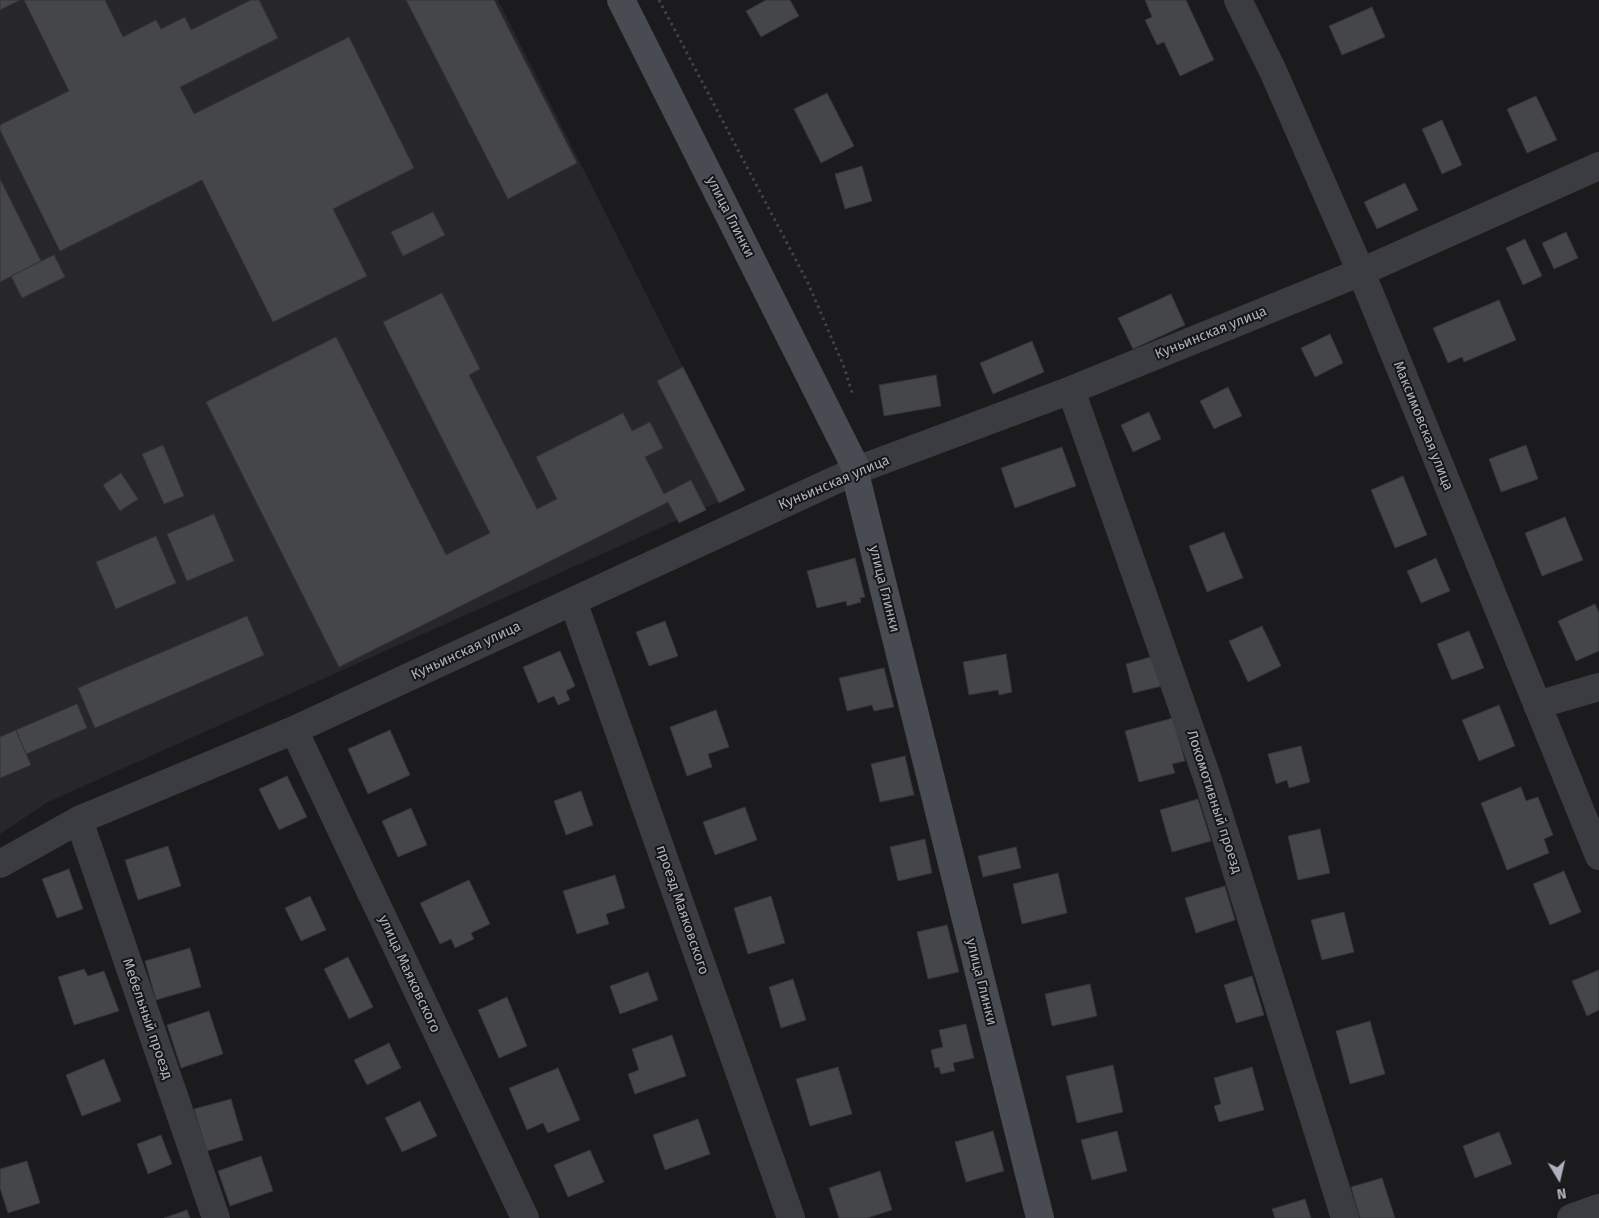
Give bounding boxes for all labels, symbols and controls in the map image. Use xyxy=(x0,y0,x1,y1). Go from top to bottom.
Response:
street label: улица Глинки xyxy=(702,174,758,260)
street label: Куньинская улица xyxy=(1153,303,1269,363)
street label: Максимовская улица xyxy=(1389,359,1457,493)
street label: Куньинская улица xyxy=(776,452,892,514)
street label: улица Глинки xyxy=(865,544,903,634)
street label: Куньинская улица xyxy=(409,618,523,684)
street label: Локомотивный проезд xyxy=(1183,728,1245,876)
street label: проезд Маяковского xyxy=(652,843,712,977)
street label: улица Маяковского xyxy=(374,912,444,1036)
street label: улица Глинки xyxy=(962,937,1000,1027)
street label: Мебельный проезд xyxy=(118,956,176,1082)
north arrow xyxy=(1534,1153,1584,1203)
text: N xyxy=(1556,1184,1567,1202)

